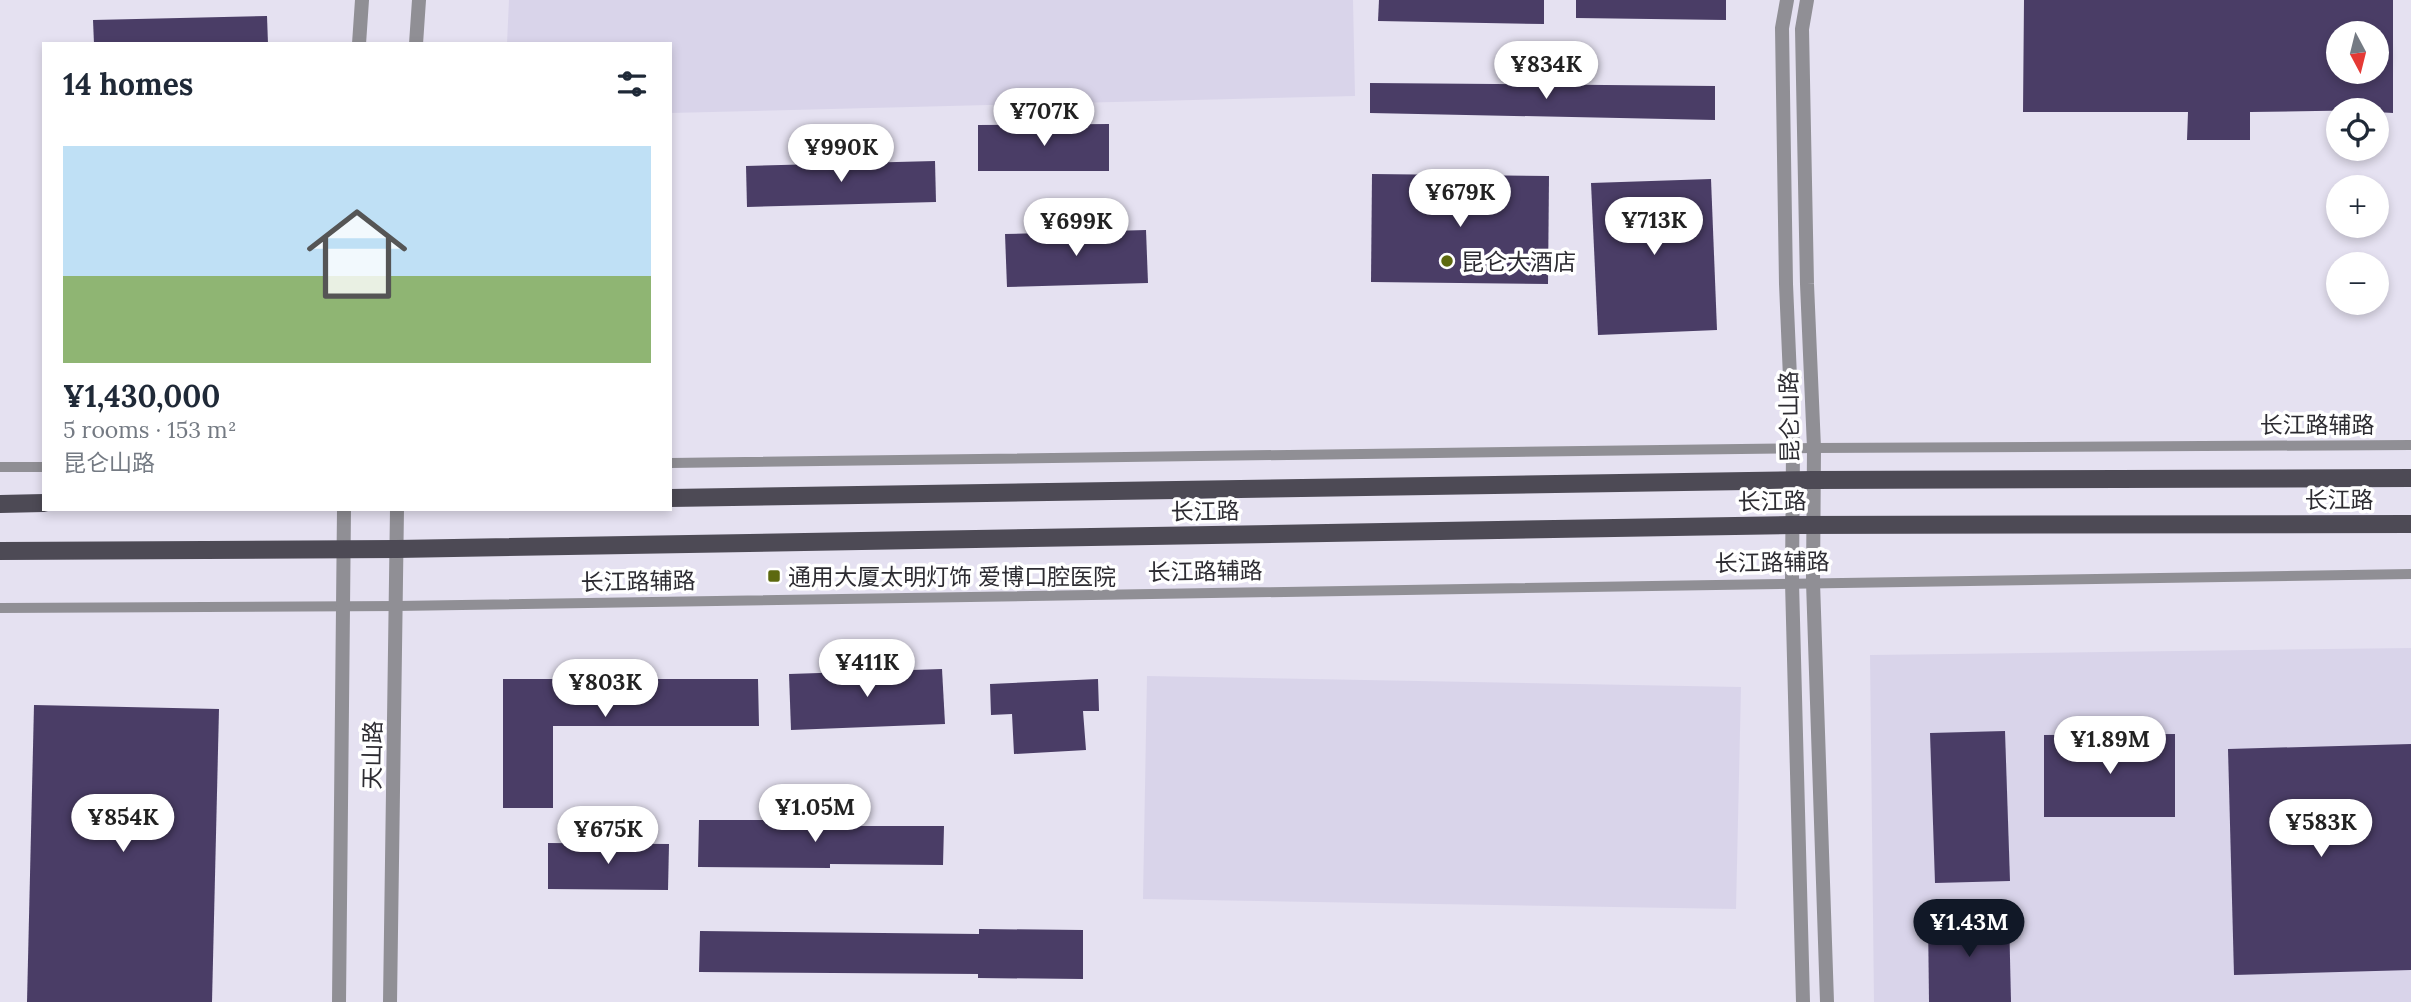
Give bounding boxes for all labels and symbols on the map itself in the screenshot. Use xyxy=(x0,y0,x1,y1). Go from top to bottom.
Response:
north arrow xyxy=(2326,21,2389,84)
pin: ¥834K xyxy=(1497,42,1595,101)
pin: ¥707K xyxy=(995,88,1093,148)
pin: ¥990K xyxy=(792,124,890,184)
pin: ¥679K xyxy=(1411,170,1509,229)
pin: ¥699K xyxy=(1027,198,1125,258)
pin: ¥713K xyxy=(1605,198,1703,257)
place label: 昆仑大酒店 xyxy=(1461,247,1576,276)
marker: 昆仑大酒店 xyxy=(1439,253,1455,269)
street label: 昆仑山路 xyxy=(1774,371,1804,463)
street label: 长江路辅路 xyxy=(2260,410,2375,439)
street label: 长江路 xyxy=(2305,485,2374,514)
street label: 长江路 xyxy=(1737,486,1807,516)
street label: 长江路 xyxy=(1170,496,1240,526)
street label: 长江路辅路 xyxy=(1714,546,1830,578)
street label: 长江路辅路 xyxy=(1147,555,1263,587)
place label: 通用大厦太明灯饰 爱博口腔医院 xyxy=(788,562,1116,591)
street label: 长江路辅路 xyxy=(580,565,696,597)
marker: 通用大厦太明灯饰 爱博口腔医院 xyxy=(766,568,782,584)
pin: ¥411K xyxy=(818,640,916,699)
pin: ¥803K xyxy=(556,660,654,719)
pin: ¥1.89M xyxy=(2053,716,2167,776)
street label: 天山路 xyxy=(357,720,387,790)
pin: ¥1.05M xyxy=(758,784,872,844)
pin: ¥854K xyxy=(74,794,172,854)
pin: ¥583K xyxy=(2272,800,2370,859)
pin: ¥675K xyxy=(559,806,657,866)
pin: ¥1.43M xyxy=(1912,900,2026,959)

